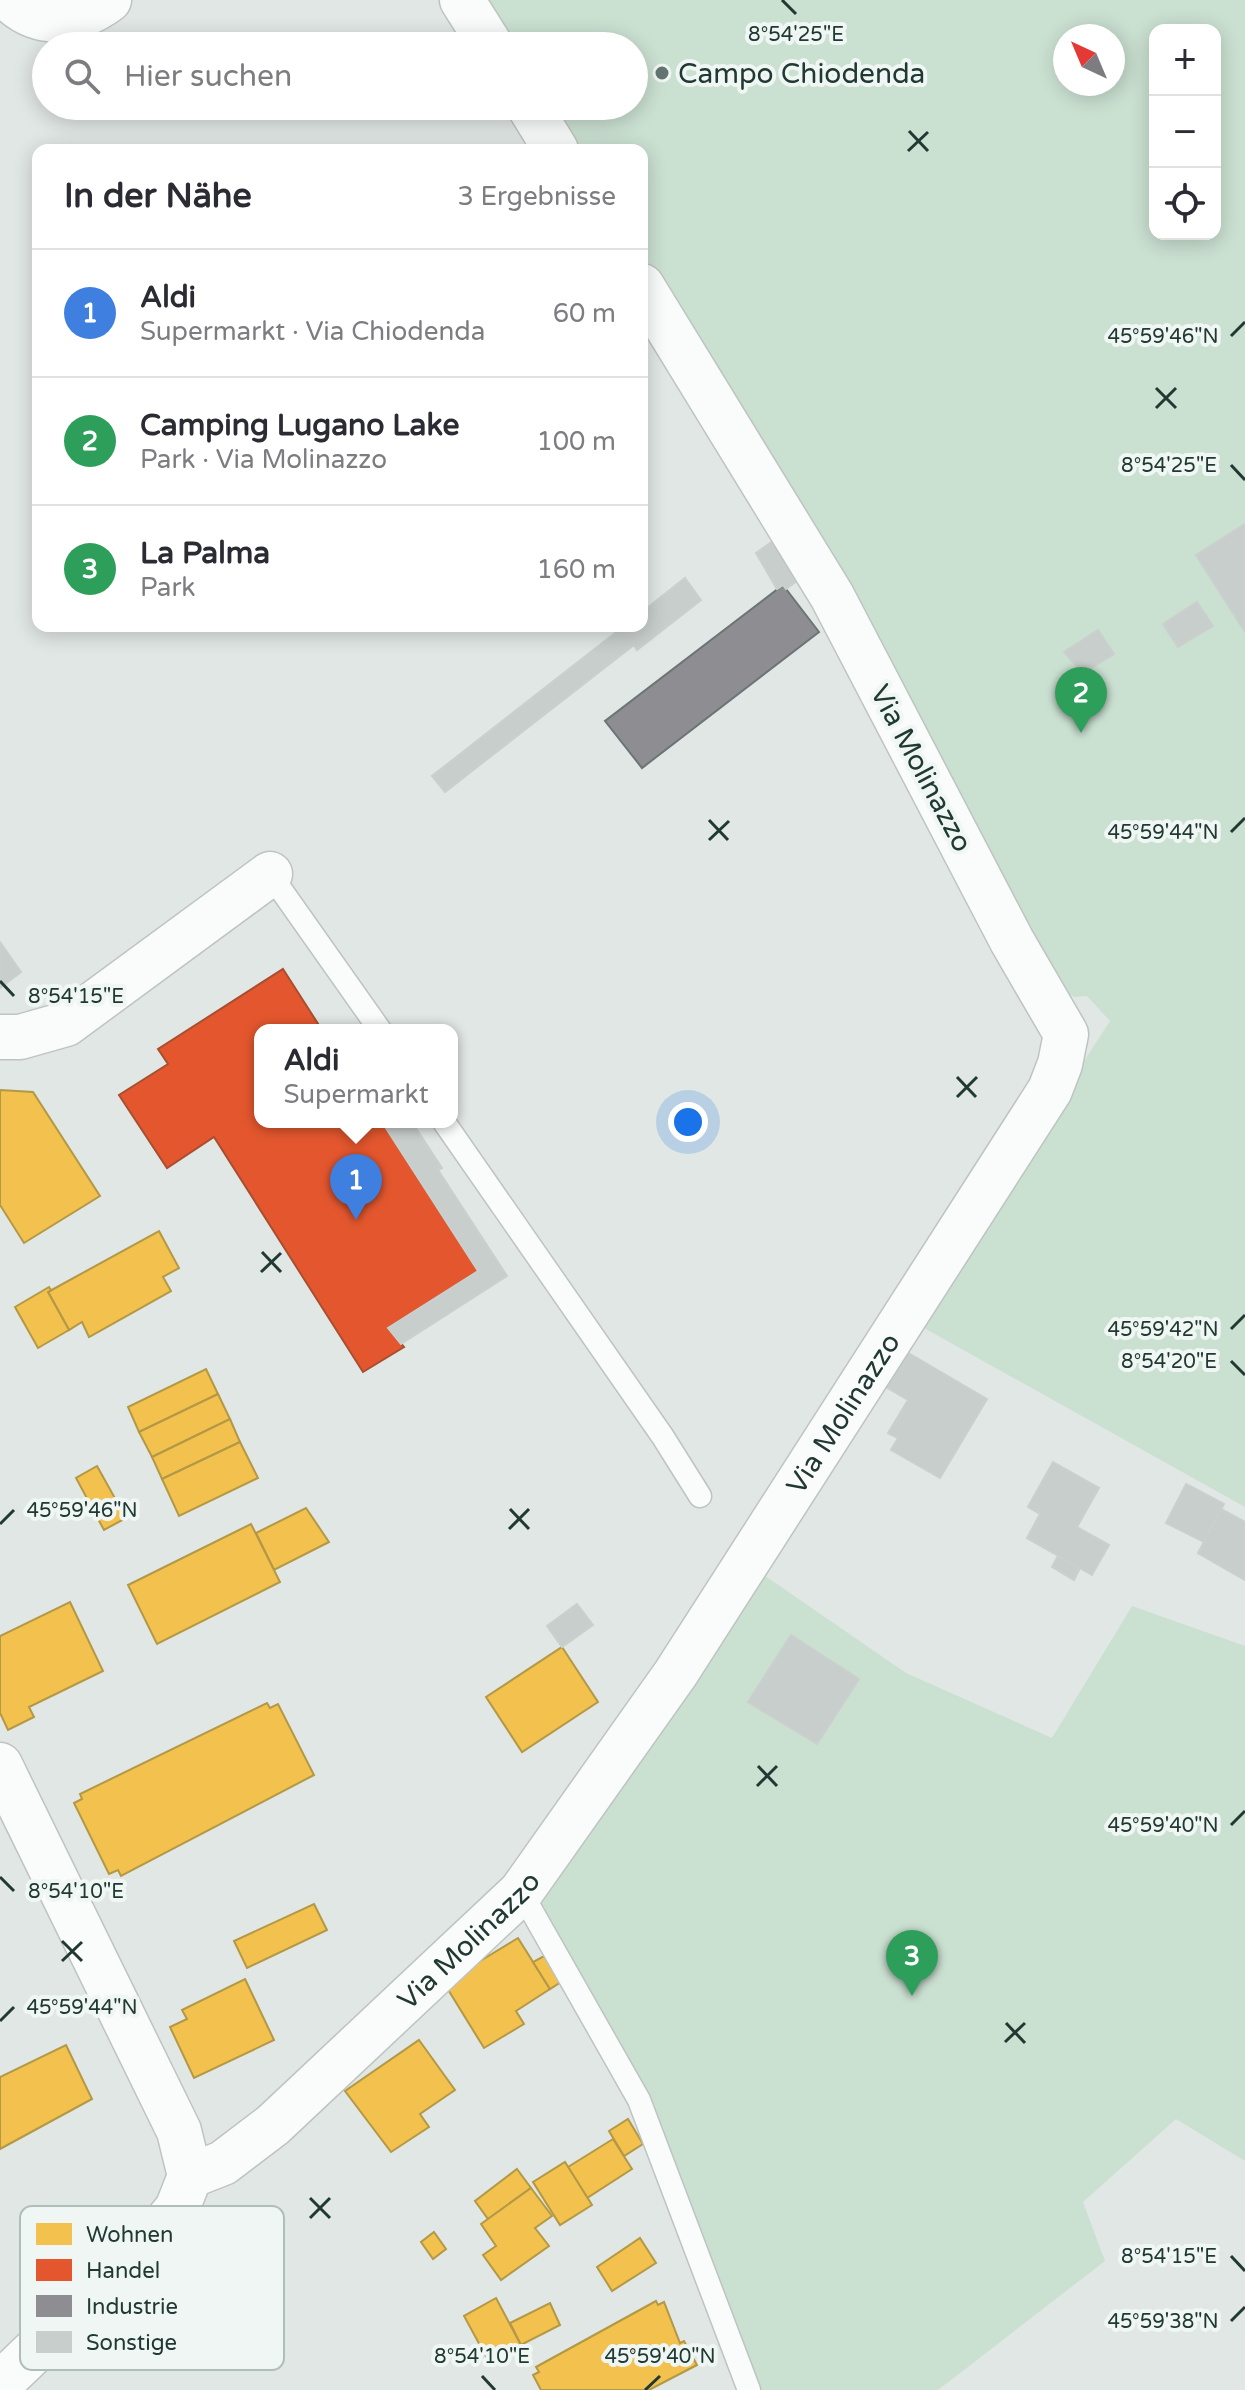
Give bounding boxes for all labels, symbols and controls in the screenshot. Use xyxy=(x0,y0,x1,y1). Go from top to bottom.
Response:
text: 8°54'25"E xyxy=(748,23,844,47)
north arrow xyxy=(1053,24,1125,96)
map controls xyxy=(1149,24,1221,240)
button: + xyxy=(1149,24,1221,96)
search box xyxy=(32,32,648,120)
icon: search xyxy=(60,54,104,98)
place label: Campo Chiodenda xyxy=(678,57,925,91)
text: Hier suchen xyxy=(124,58,292,95)
marker: Campo Chiodenda xyxy=(653,64,671,82)
button: − xyxy=(1149,96,1221,168)
button: locate xyxy=(1149,168,1221,240)
text: In der Nähe xyxy=(64,176,252,217)
text: 3 Ergebnisse xyxy=(457,181,616,212)
text: Aldi xyxy=(140,279,196,316)
text: 1 xyxy=(82,298,98,329)
text: 60 m xyxy=(553,298,616,329)
text: Supermarkt · Via Chiodenda xyxy=(140,316,485,347)
text: 45°59'46"N xyxy=(1107,325,1219,349)
text: Camping Lugano Lake xyxy=(140,407,460,444)
text: 2 xyxy=(82,426,98,457)
text: 100 m xyxy=(536,426,616,457)
text: Park · Via Molinazzo xyxy=(140,444,387,475)
text: 8°54'25"E xyxy=(1121,454,1217,478)
text: La Palma xyxy=(140,535,270,572)
text: 3 xyxy=(82,554,98,585)
text: 160 m xyxy=(536,554,616,585)
text: Park xyxy=(140,572,196,603)
pin: 2 xyxy=(1055,667,1107,733)
street label: Via Molinazzo xyxy=(863,679,979,858)
text: 45°59'44"N xyxy=(1107,821,1219,845)
text: 8°54'15"E xyxy=(28,985,124,1009)
popup xyxy=(254,1024,458,1128)
text: Aldi xyxy=(283,1042,339,1079)
text: Supermarkt xyxy=(283,1079,429,1110)
your location xyxy=(668,1102,708,1142)
pin: 1 xyxy=(330,1154,382,1220)
text: 45°59'42"N xyxy=(1107,1318,1219,1342)
street label: Via Molinazzo xyxy=(779,1327,908,1501)
text: 8°54'20"E xyxy=(1121,1350,1217,1374)
text: 45°59'46"N xyxy=(26,1499,138,1523)
text: 45°59'40"N xyxy=(1107,1814,1219,1838)
street label: Via Molinazzo xyxy=(391,1865,548,2017)
text: 8°54'10"E xyxy=(28,1880,124,1904)
pin: 3 xyxy=(886,1930,938,1996)
text: 45°59'44"N xyxy=(26,1996,138,2020)
legend xyxy=(20,2206,284,2370)
text: Wohnen xyxy=(86,2222,173,2248)
text: 8°54'15"E xyxy=(1121,2245,1217,2269)
text: Handel xyxy=(86,2258,160,2284)
text: Industrie xyxy=(86,2294,178,2320)
text: 45°59'38"N xyxy=(1107,2310,1219,2334)
text: Sonstige xyxy=(86,2330,177,2356)
text: 8°54'10"E xyxy=(434,2345,530,2369)
text: 45°59'40"N xyxy=(604,2345,716,2369)

